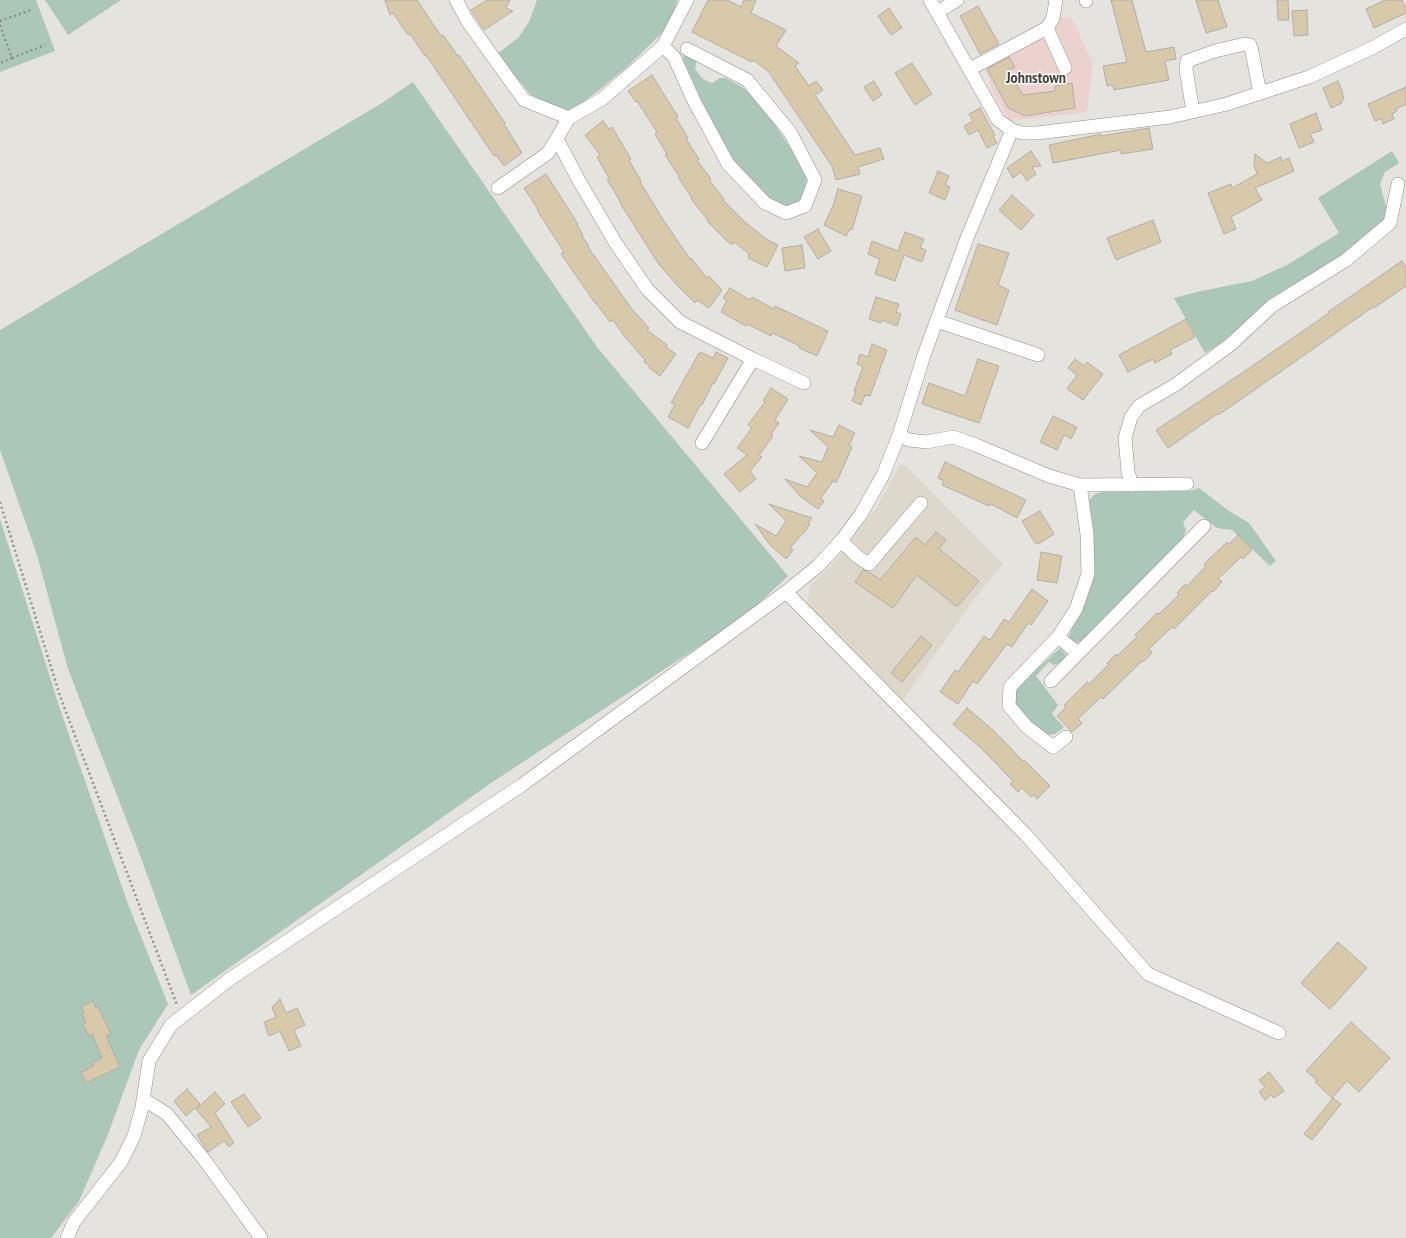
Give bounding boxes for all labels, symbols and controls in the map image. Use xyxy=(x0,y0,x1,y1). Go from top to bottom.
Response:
district label: Johnstown xyxy=(1006,68,1066,88)

